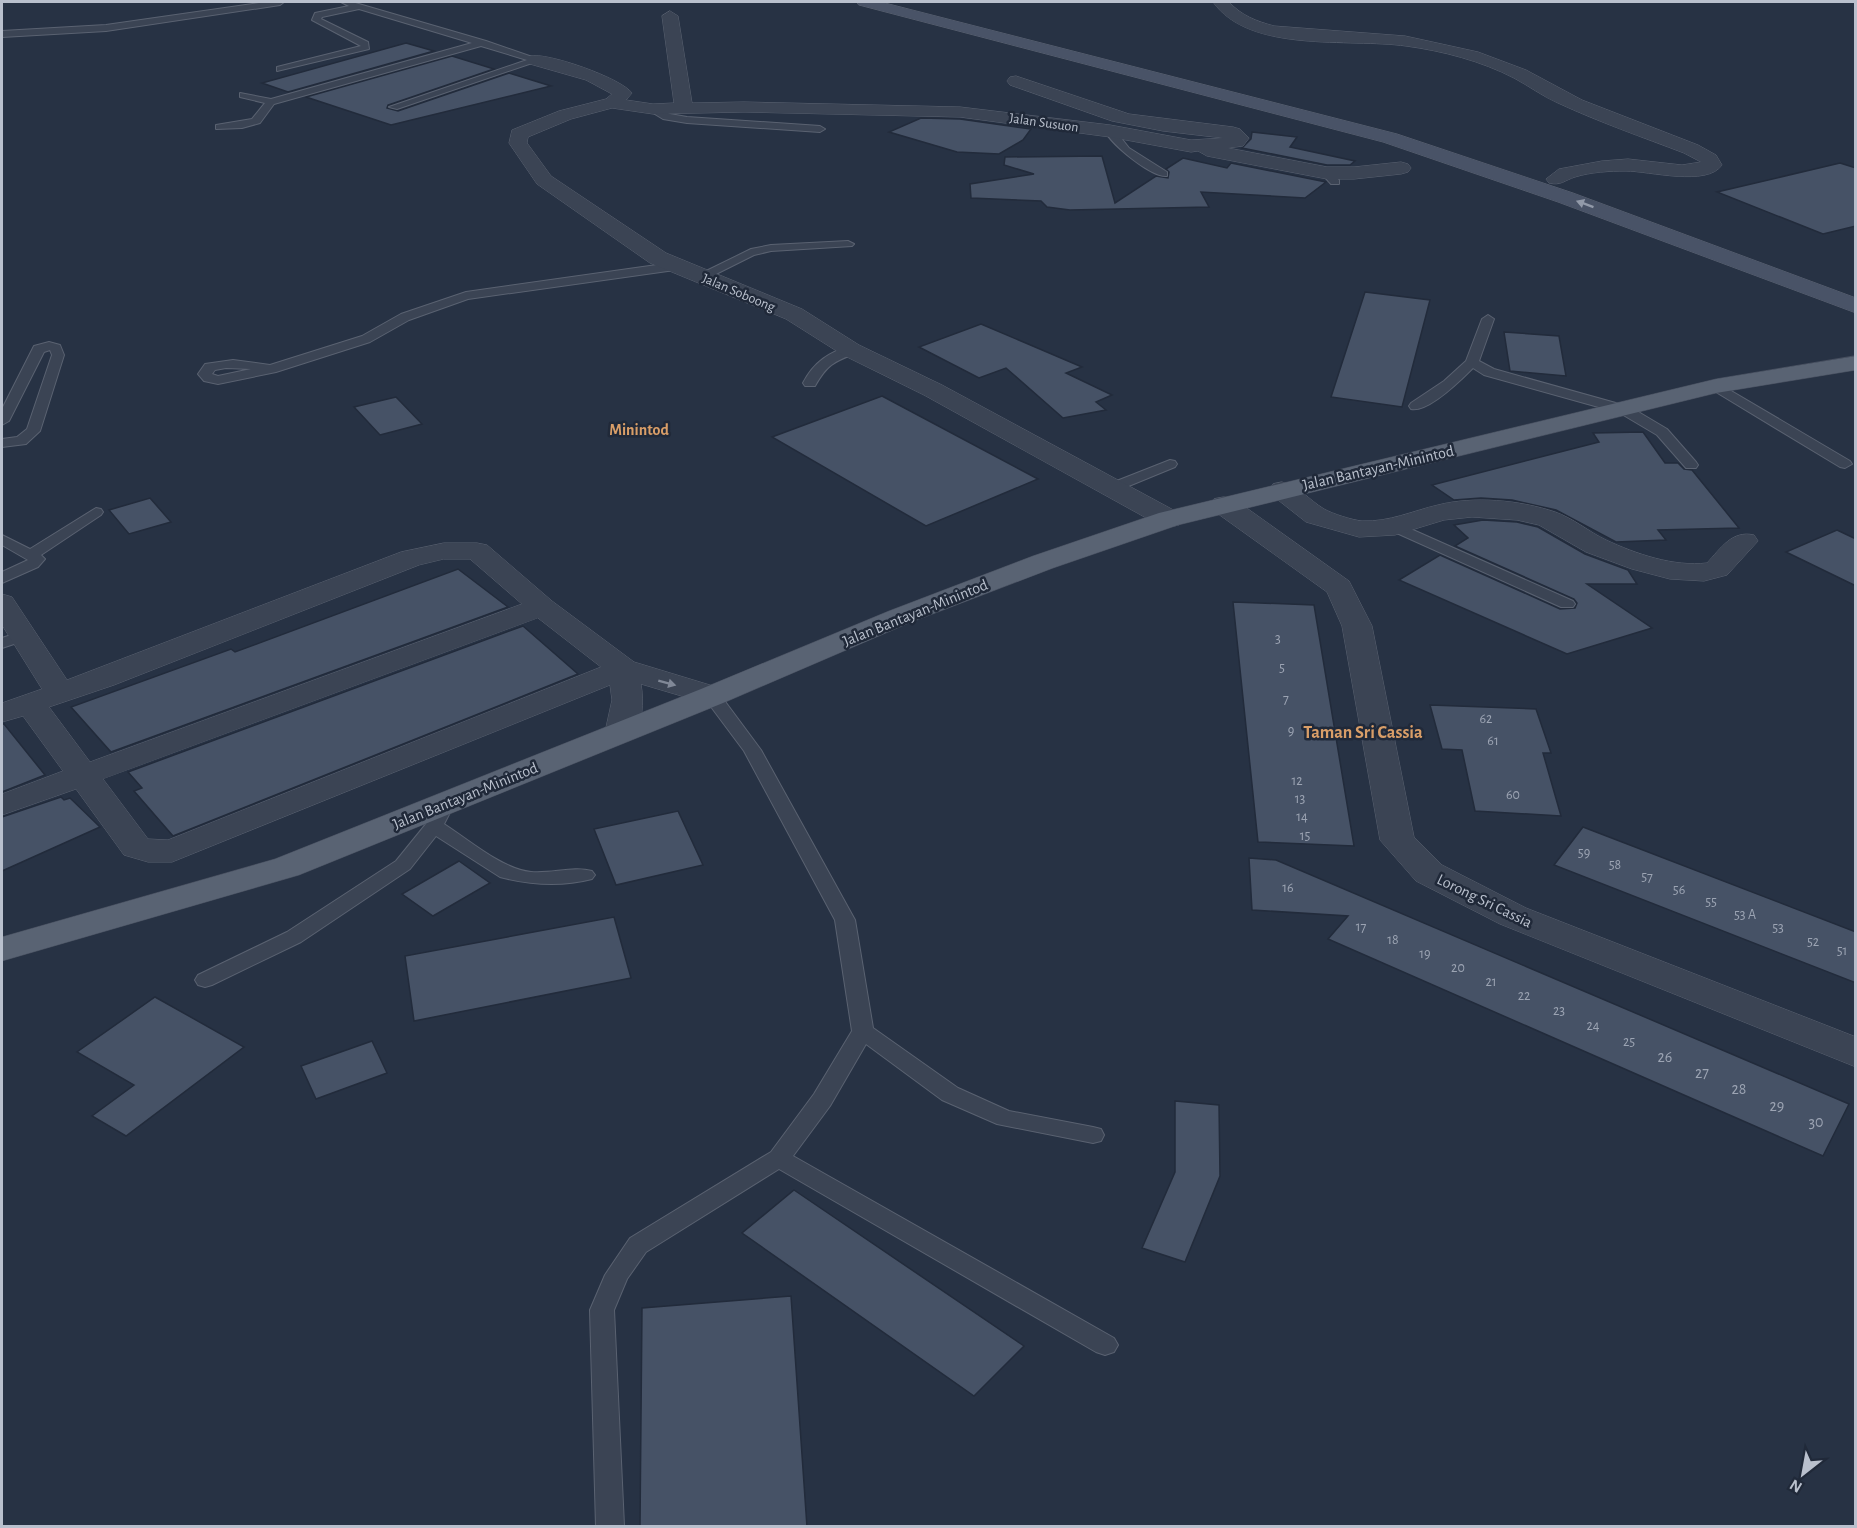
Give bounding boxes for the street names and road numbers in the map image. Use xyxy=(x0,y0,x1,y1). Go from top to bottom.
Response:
street label: Jalan Susuon xyxy=(1008,111,1079,135)
street label: Jalan Soboong xyxy=(700,271,777,315)
street label: Jalan Bantayan-Minintod xyxy=(1301,443,1456,494)
street label: Jalan Bantayan-Minintod xyxy=(841,576,991,650)
street label: Jalan Bantayan-Minintod xyxy=(391,759,541,833)
street label: Lorong Sri Cassia xyxy=(1435,871,1535,931)

